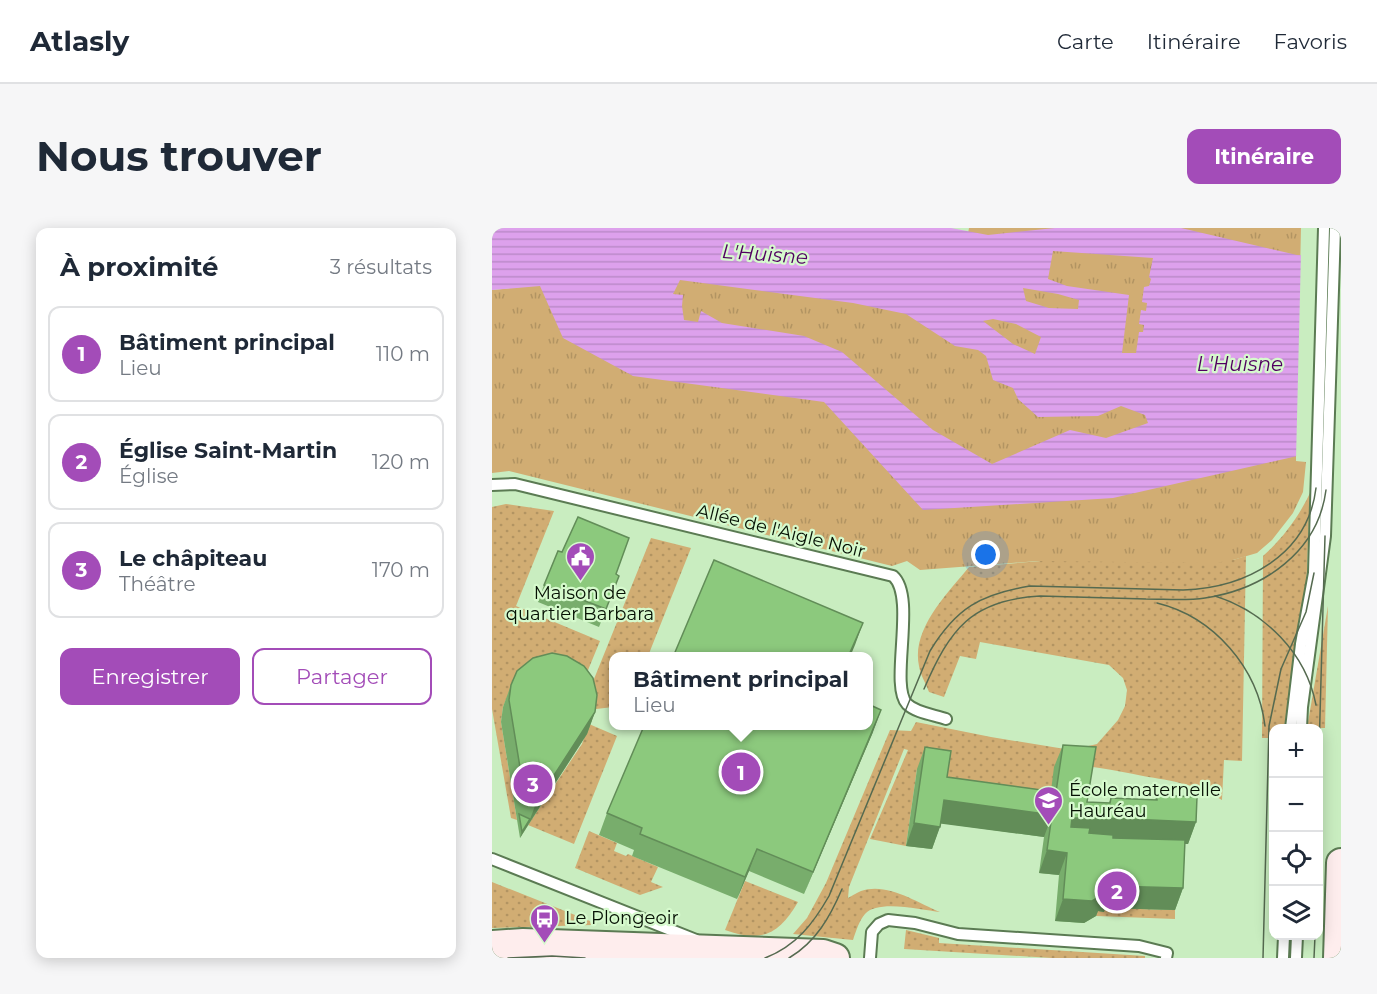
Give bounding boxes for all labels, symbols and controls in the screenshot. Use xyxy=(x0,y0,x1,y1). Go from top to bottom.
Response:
text: Atlasly xyxy=(30,24,129,58)
text: Carte xyxy=(1057,29,1114,54)
text: Itinéraire xyxy=(1147,29,1241,54)
text: Favoris xyxy=(1274,29,1347,54)
button: Itinéraire xyxy=(1187,129,1341,184)
text: Nous trouver xyxy=(36,130,322,182)
water label: L'Huisne xyxy=(721,239,809,269)
text: À proximité xyxy=(60,251,219,283)
text: 3 résultats xyxy=(330,255,432,279)
text: Bâtiment principal xyxy=(119,329,335,356)
text: 1 xyxy=(78,342,85,366)
text: 110 m xyxy=(376,342,430,366)
water label: L'Huisne xyxy=(1197,352,1283,376)
text: Lieu xyxy=(119,356,162,380)
text: Église Saint-Martin xyxy=(119,437,337,464)
text: 2 xyxy=(76,450,87,474)
text: 120 m xyxy=(372,450,430,474)
text: Église xyxy=(119,464,179,488)
street label: Allée de l'Aigle Noir xyxy=(694,499,868,563)
public building icon: Maison de quartier Barbara xyxy=(564,540,596,582)
your location xyxy=(971,540,1000,569)
text: Le châpiteau xyxy=(119,545,267,572)
text: 3 xyxy=(76,558,87,582)
text: 170 m xyxy=(372,558,430,582)
text: Théâtre xyxy=(119,572,196,596)
place label: Maison de quartier Barbara xyxy=(506,582,654,625)
button: Enregistrer xyxy=(60,648,240,705)
button: Partager xyxy=(252,648,432,705)
popup xyxy=(609,652,873,730)
text: Bâtiment principal xyxy=(633,666,849,693)
text: Lieu xyxy=(633,693,676,717)
map controls xyxy=(1269,724,1323,940)
button: + xyxy=(1269,724,1323,778)
pin: 1 xyxy=(722,750,760,794)
pin: 3 xyxy=(514,762,552,806)
button: − xyxy=(1269,778,1323,832)
place label: École maternelle Hauréau xyxy=(1069,779,1221,822)
school or university icon: École maternelle Hauréau xyxy=(1032,784,1064,826)
button: locate xyxy=(1269,832,1323,886)
pin: 2 xyxy=(1098,868,1136,914)
button: layers xyxy=(1269,886,1323,940)
bus stop icon: Le Plongeoir xyxy=(528,902,560,944)
place label: Le Plongeoir xyxy=(565,907,679,929)

